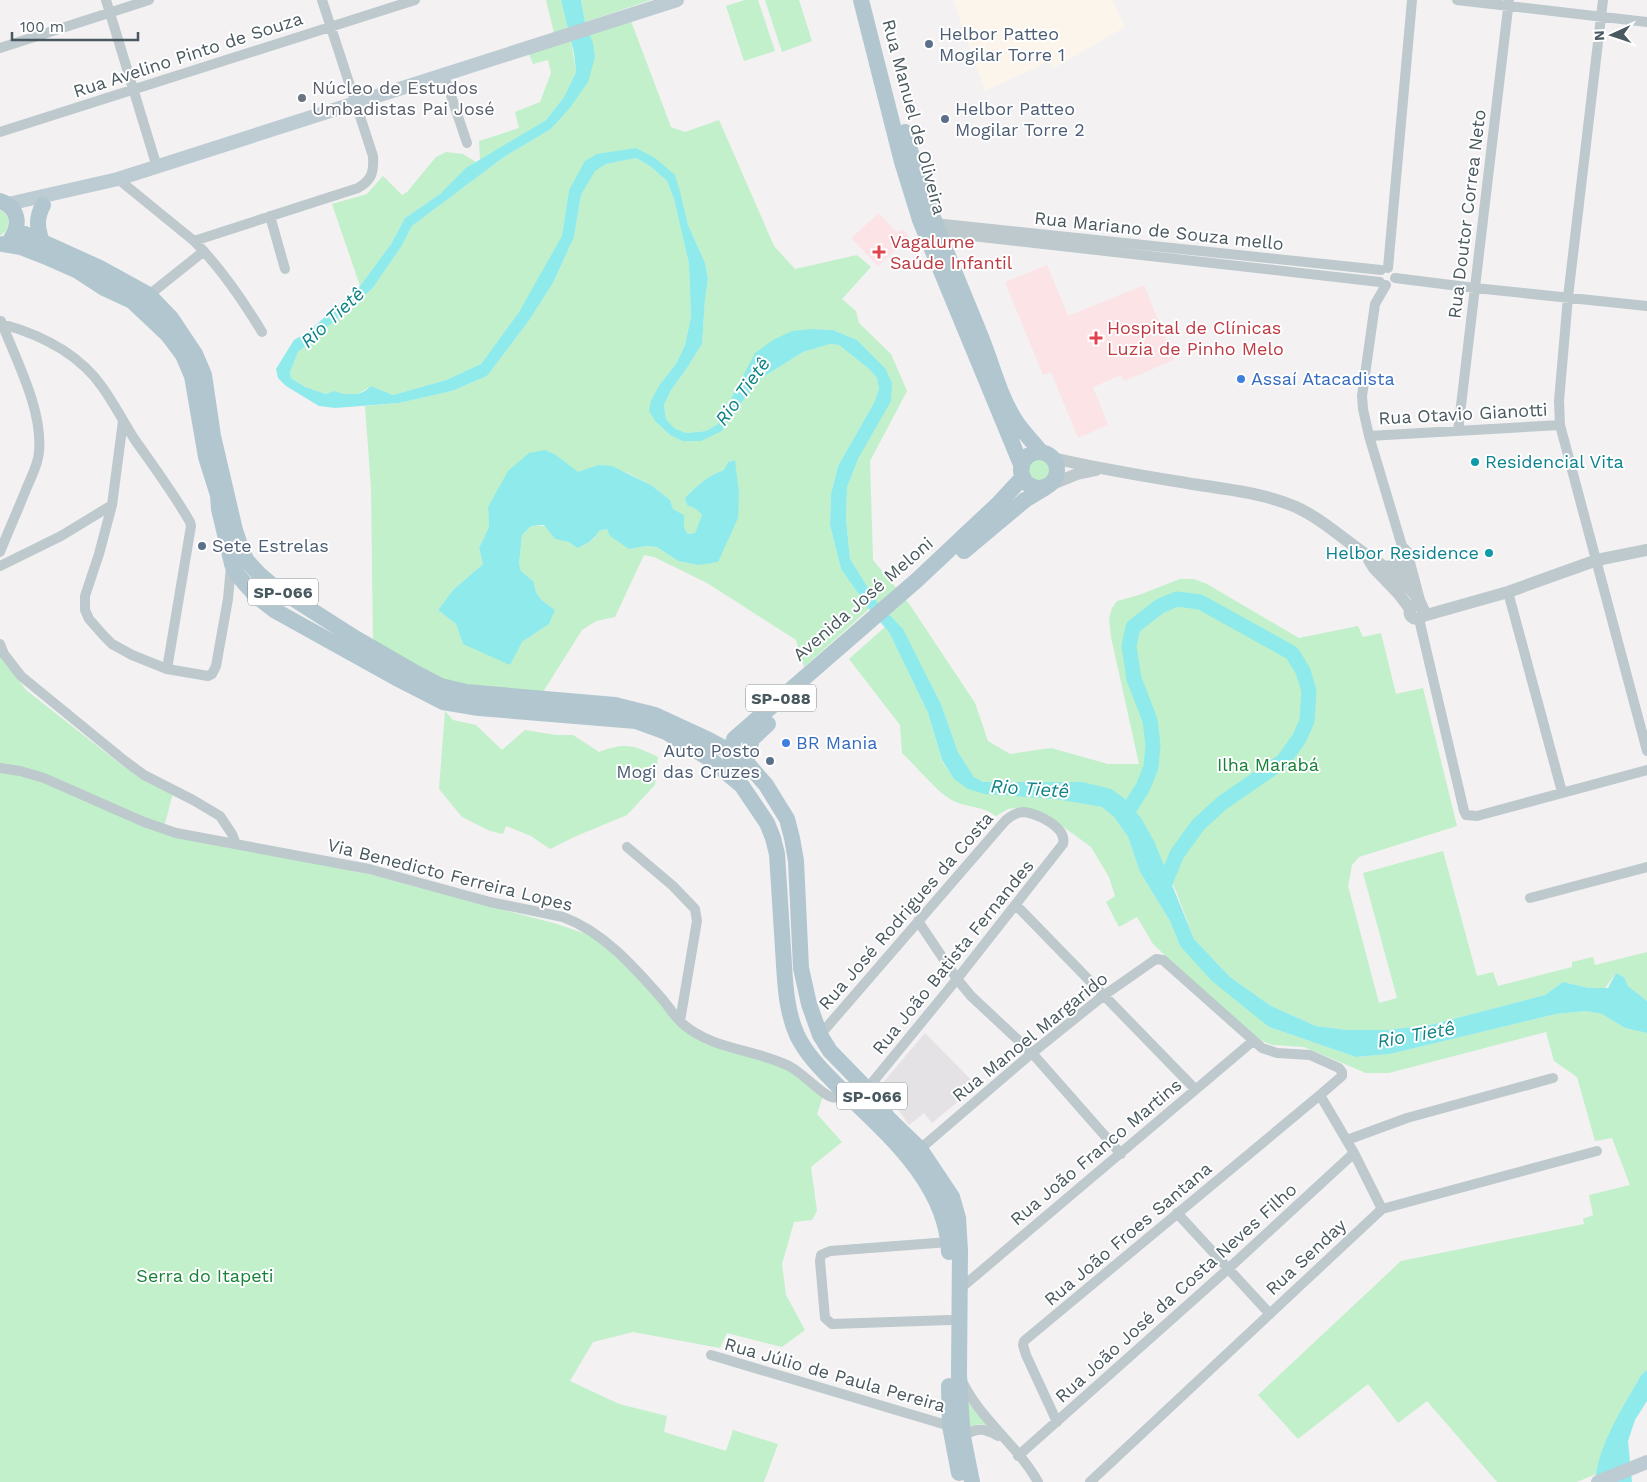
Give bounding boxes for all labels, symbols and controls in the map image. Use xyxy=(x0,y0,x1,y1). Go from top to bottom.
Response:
street label: Rua Avelino Pinto de Souza xyxy=(71,7,305,102)
scale bar xyxy=(12,10,139,42)
north arrow xyxy=(1587,10,1637,60)
street label: Rua Manuel de Oliveira xyxy=(878,17,951,217)
text: 100 m xyxy=(20,18,64,36)
place label: Helbor Patteo Mogilar Torre 1 xyxy=(939,23,1065,65)
text: N xyxy=(1591,30,1607,41)
marker: Helbor Patteo Mogilar Torre 1 xyxy=(923,38,935,50)
place label: Núcleo de Estudos Umbadistas Pai José xyxy=(312,77,495,119)
marker: Núcleo de Estudos Umbadistas Pai José xyxy=(296,92,308,104)
place label: Helbor Patteo Mogilar Torre 2 xyxy=(955,98,1085,140)
street label: Rua Doutor Correa Neto xyxy=(1443,108,1490,320)
marker: Helbor Patteo Mogilar Torre 2 xyxy=(939,113,951,125)
street label: Rua Mariano de Souza mello xyxy=(1033,207,1285,254)
place label: Vagalume Saúde Infantil xyxy=(890,231,1013,273)
marker: Vagalume Saúde Infantil xyxy=(872,245,886,259)
water label: Rio Tietê xyxy=(296,282,369,353)
place label: Hospital de Clínicas Luzia de Pinho Melo xyxy=(1107,317,1284,359)
marker: Hospital de Clínicas Luzia de Pinho Melo xyxy=(1089,331,1103,345)
water label: Rio Tietê xyxy=(710,353,775,430)
place label: Assaí Atacadista xyxy=(1251,368,1395,389)
marker: Assaí Atacadista xyxy=(1235,373,1247,385)
street label: Rua Otavio Gianotti xyxy=(1378,399,1548,428)
place label: Residencial Vita xyxy=(1485,451,1624,472)
marker: Residencial Vita xyxy=(1469,456,1481,468)
street label: Avenida José Meloni xyxy=(788,532,937,665)
place label: Sete Estrelas xyxy=(212,535,329,556)
marker: Sete Estrelas xyxy=(196,540,208,552)
place label: Helbor Residence xyxy=(1325,542,1479,563)
marker: Helbor Residence xyxy=(1483,547,1495,559)
road number: SP-066 xyxy=(248,578,318,606)
road number: SP-088 xyxy=(746,684,816,711)
place label: BR Mania xyxy=(796,732,877,753)
marker: BR Mania xyxy=(780,737,792,749)
place label: Auto Posto Mogi das Cruzes xyxy=(616,740,760,782)
park label: Ilha Marabá xyxy=(1217,754,1319,775)
marker: Auto Posto Mogi das Cruzes xyxy=(764,755,776,767)
water label: Rio Tietê xyxy=(990,774,1070,803)
street label: Rua José Rodrigues da Costa xyxy=(814,807,997,1014)
street label: Via Benedicto Ferreira Lopes xyxy=(325,834,575,915)
street label: Rua João Batista Fernandes xyxy=(868,855,1038,1058)
street label: Rua Manoel Margarido xyxy=(948,967,1112,1106)
water label: Rio Tietê xyxy=(1375,1016,1457,1053)
street label: Rua João Franco Martins xyxy=(1006,1074,1186,1229)
road number: SP-066 xyxy=(837,1082,907,1110)
street label: Rua João Froes Santana xyxy=(1040,1157,1216,1310)
street label: Rua João José da Costa Neves Filho xyxy=(1051,1178,1301,1407)
street label: Rua Senday xyxy=(1261,1214,1351,1299)
park label: Serra do Itapeti xyxy=(136,1265,274,1286)
street label: Rua Júlio de Paula Pereira xyxy=(722,1333,948,1416)

